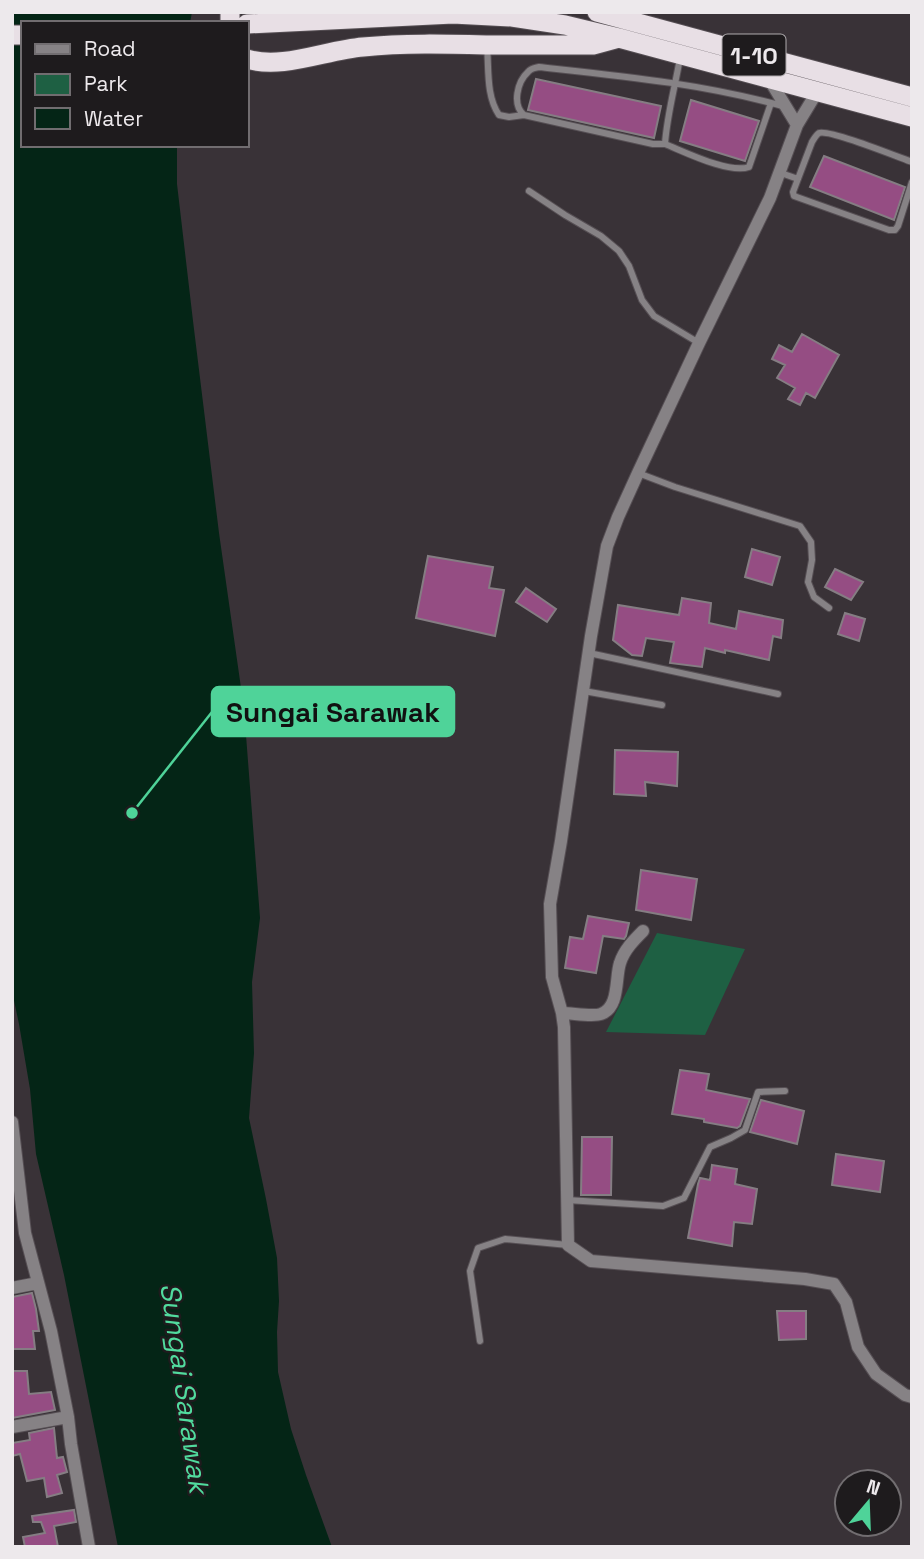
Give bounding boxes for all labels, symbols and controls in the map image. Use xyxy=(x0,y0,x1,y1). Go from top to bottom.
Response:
legend xyxy=(21,21,248,147)
road number: 1-10 xyxy=(722,34,786,76)
text: Road xyxy=(84,35,136,62)
text: Park xyxy=(84,70,128,97)
text: Water xyxy=(84,105,143,132)
callout: Sungai Sarawak xyxy=(212,687,454,736)
text: Sungai Sarawak xyxy=(226,694,440,730)
water label: Sungai Sarawak xyxy=(152,1280,218,1498)
north arrow xyxy=(833,1468,903,1538)
text: N xyxy=(863,1474,883,1501)

